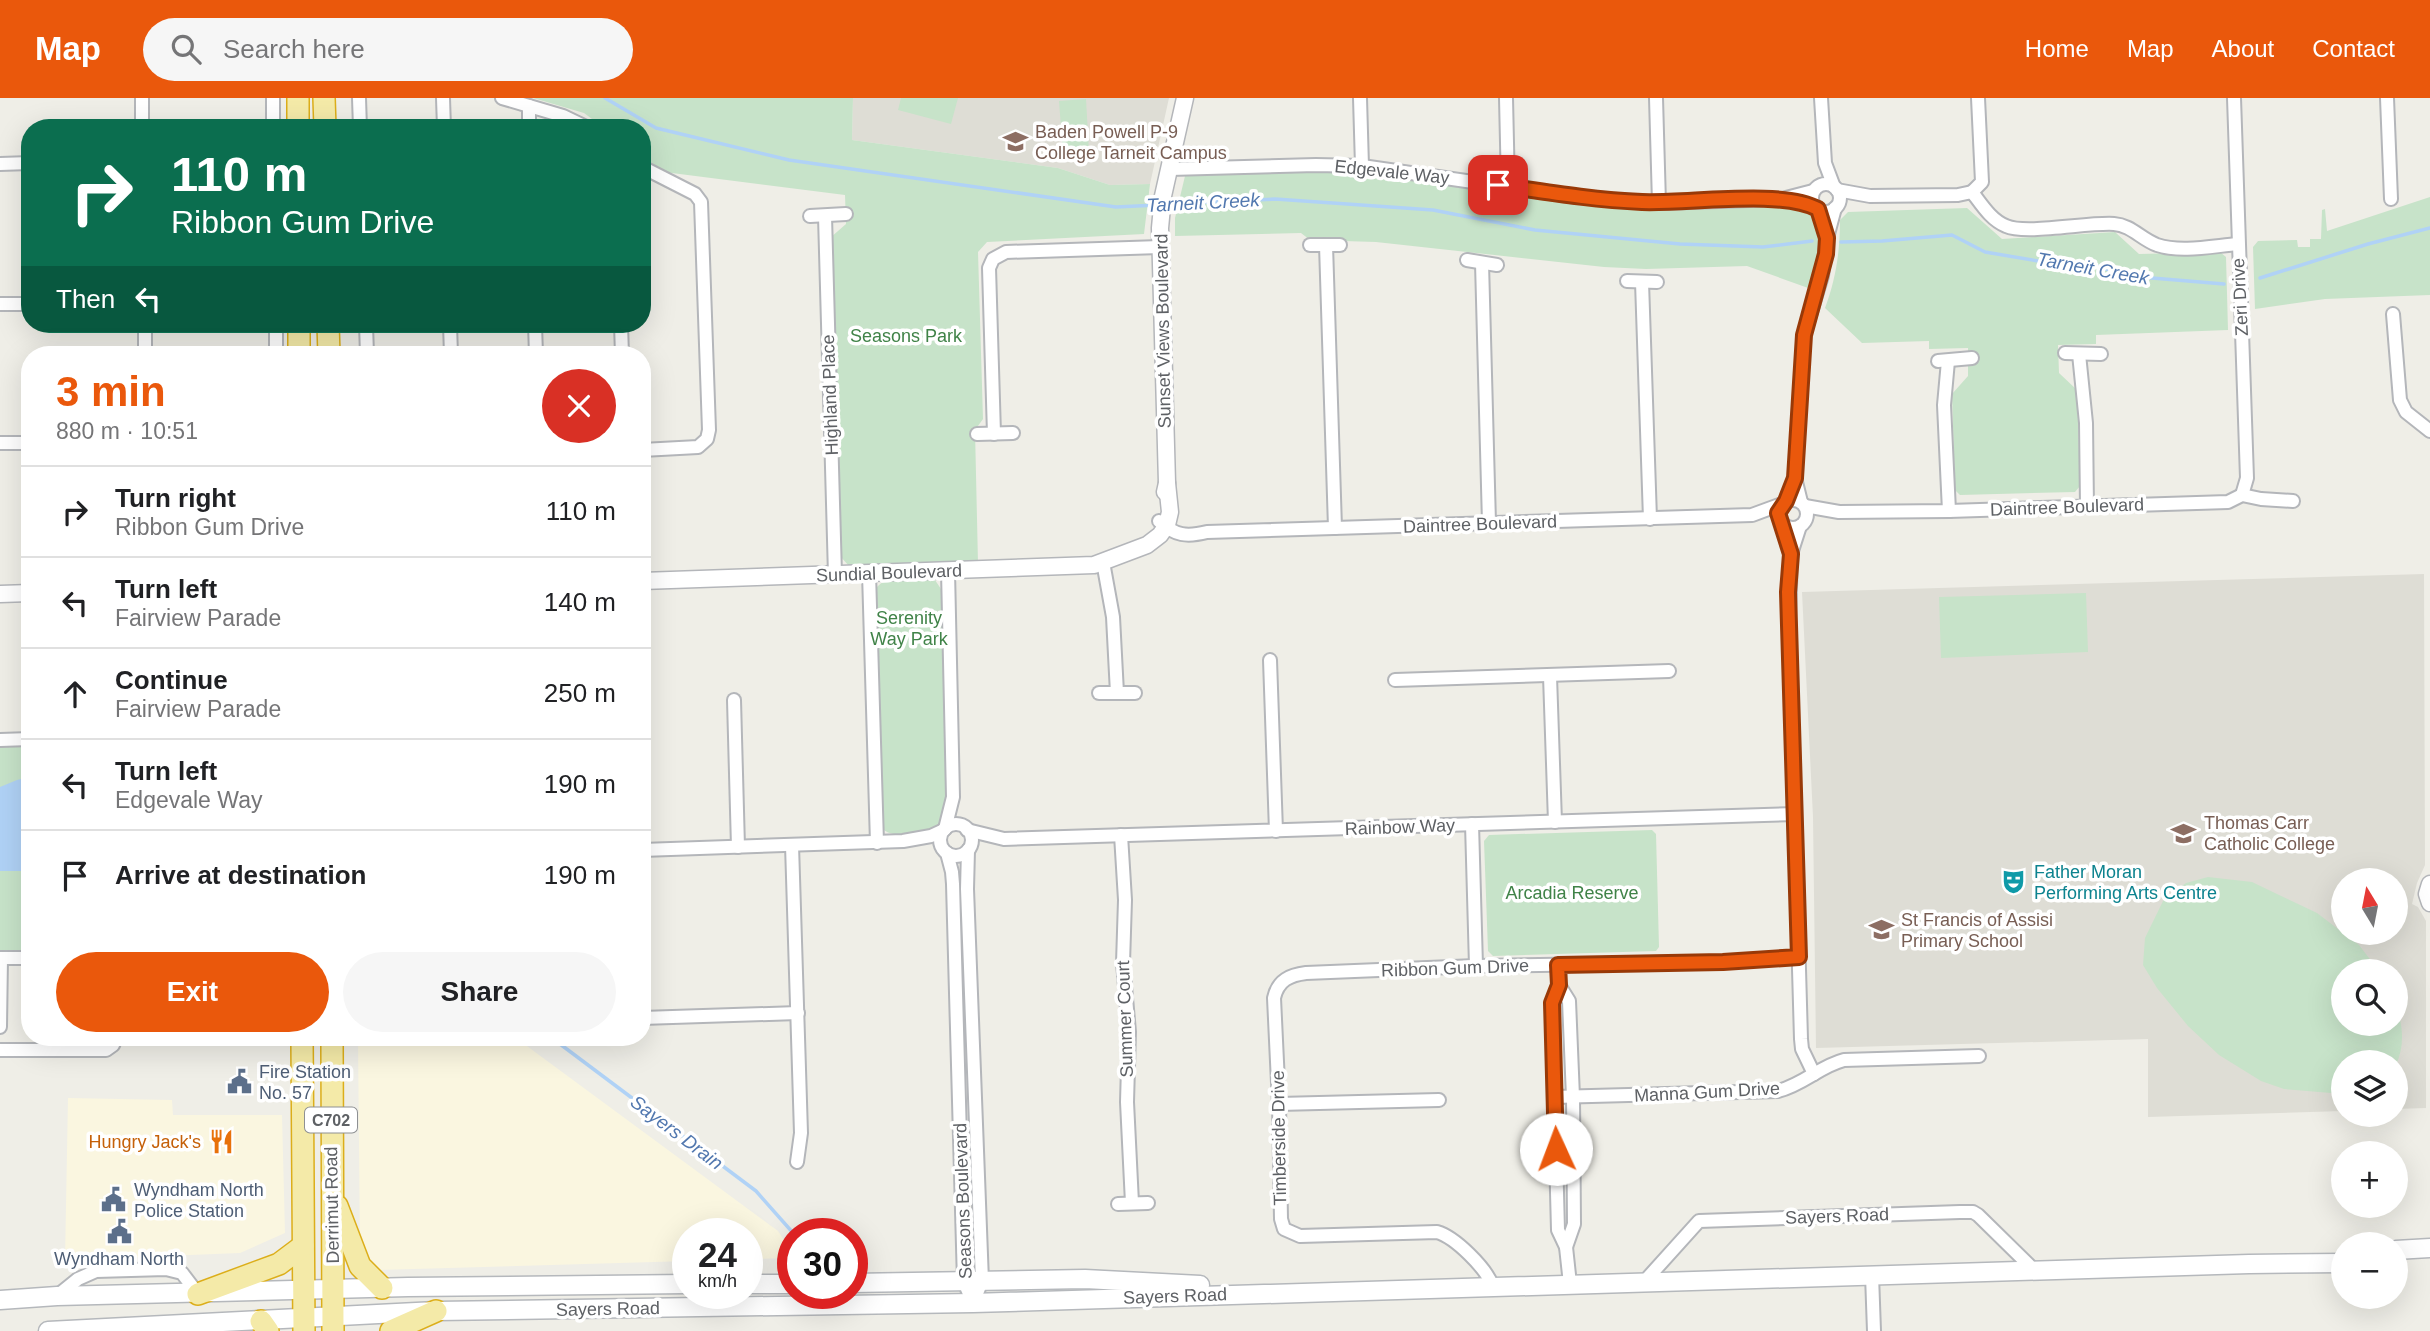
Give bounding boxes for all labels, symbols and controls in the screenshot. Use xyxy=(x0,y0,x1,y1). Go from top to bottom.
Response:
search box xyxy=(143,18,633,81)
text: Map xyxy=(35,30,101,67)
icon: search xyxy=(167,30,205,68)
text: Search here xyxy=(223,34,365,64)
text: Home xyxy=(2025,35,2089,62)
text: Map xyxy=(2127,35,2174,62)
text: About xyxy=(2212,35,2274,62)
text: Contact xyxy=(2312,35,2395,62)
place label: Baden Powell P-9 College Tarneit Campus xyxy=(1035,122,1227,163)
school or university icon: Baden Powell P-9 College Tarneit Campus xyxy=(1001,128,1029,156)
icon: right xyxy=(56,147,147,238)
text: 110 m xyxy=(171,147,307,201)
pin xyxy=(1468,155,1528,215)
street label: Edgevale Way xyxy=(1334,156,1450,188)
icon: arrive xyxy=(1479,166,1517,204)
water label: Tarneit Creek xyxy=(1146,189,1262,216)
text: Ribbon Gum Drive xyxy=(171,204,434,240)
street label: Sunset Views Boulevard xyxy=(1151,233,1175,429)
water label: Tarneit Creek xyxy=(2035,248,2152,289)
street label: Zeri Drive xyxy=(2228,258,2252,336)
icon: left xyxy=(129,280,167,318)
text: Then xyxy=(56,284,115,314)
park label: Seasons Park xyxy=(850,326,963,346)
street label: Highland Place xyxy=(818,334,842,456)
text: 3 min xyxy=(56,368,166,415)
button: close xyxy=(542,369,616,443)
text: 880 m · 10:51 xyxy=(56,418,198,444)
text: Turn right xyxy=(115,483,236,513)
icon: right xyxy=(56,493,94,531)
street label: Daintree Boulevard xyxy=(1990,494,2144,520)
text: 110 m xyxy=(546,496,616,526)
street label: Daintree Boulevard xyxy=(1403,511,1557,537)
text: Ribbon Gum Drive xyxy=(115,514,304,540)
street label: Sundial Boulevard xyxy=(816,560,962,586)
text: Turn left xyxy=(115,574,217,604)
icon: left xyxy=(56,584,94,622)
text: 140 m xyxy=(544,587,616,617)
text: Fairview Parade xyxy=(115,605,281,631)
park label: Serenity Way Park xyxy=(870,608,949,649)
text: Continue xyxy=(115,665,228,695)
icon: ahead xyxy=(56,675,94,713)
text: 250 m xyxy=(544,678,616,708)
text: Fairview Parade xyxy=(115,696,281,722)
text: Turn left xyxy=(115,756,217,786)
icon: left xyxy=(56,766,94,804)
text: 190 m xyxy=(544,769,616,799)
text: Edgevale Way xyxy=(115,787,262,813)
place label: Thomas Carr Catholic College xyxy=(2204,813,2335,854)
street label: Rainbow Way xyxy=(1344,815,1456,839)
school or university icon: Thomas Carr Catholic College xyxy=(2170,819,2198,847)
icon: arrive xyxy=(56,857,94,895)
text: Arrive at destination xyxy=(115,860,366,890)
text: 190 m xyxy=(544,860,616,890)
place label: Father Moran Performing Arts Centre xyxy=(2034,862,2217,903)
theatre icon: Father Moran Performing Arts Centre xyxy=(2000,868,2028,896)
north arrow xyxy=(2331,868,2408,945)
map controls xyxy=(2331,868,2408,1309)
park label: Arcadia Reserve xyxy=(1505,883,1639,903)
place label: St Francis of Assisi Primary School xyxy=(1901,910,2053,951)
school or university icon: St Francis of Assisi Primary School xyxy=(1867,916,1895,944)
button: Exit xyxy=(56,952,329,1032)
button: Share xyxy=(343,952,616,1032)
street label: Ribbon Gum Drive xyxy=(1381,955,1529,981)
button: search xyxy=(2331,959,2408,1036)
street label: Summer Court xyxy=(1113,960,1137,1078)
button: layers xyxy=(2331,1050,2408,1127)
place label: Fire Station No. 57 xyxy=(259,1062,351,1103)
public building icon: Fire Station No. 57 xyxy=(225,1068,253,1096)
street label: Timberside Drive xyxy=(1268,1070,1290,1206)
street label: Manna Gum Drive xyxy=(1634,1078,1780,1106)
water label: Sayers Drain xyxy=(627,1091,727,1174)
road number: C702 xyxy=(305,1108,357,1132)
position arrow xyxy=(1519,1112,1593,1186)
street label: Seasons Boulevard xyxy=(950,1123,976,1279)
restaurant icon: Hungry Jack's xyxy=(207,1128,235,1156)
place label: Hungry Jack's xyxy=(89,1132,201,1152)
button: + xyxy=(2331,1141,2408,1218)
street label: Derrimut Road xyxy=(321,1146,343,1264)
place label: Wyndham North Police Station xyxy=(134,1180,264,1221)
public building icon: Wyndham North Police Station xyxy=(100,1186,128,1214)
street label: Sayers Road xyxy=(1785,1204,1889,1228)
public building icon: Wyndham North xyxy=(105,1218,133,1246)
speed limit sign: 30 xyxy=(777,1218,868,1309)
button: − xyxy=(2331,1232,2408,1309)
text: 24 xyxy=(698,1235,737,1274)
place label: Wyndham North xyxy=(54,1249,184,1269)
text: km/h xyxy=(698,1271,737,1291)
street label: Sayers Road xyxy=(1123,1284,1227,1308)
street label: Sayers Road xyxy=(556,1298,660,1320)

